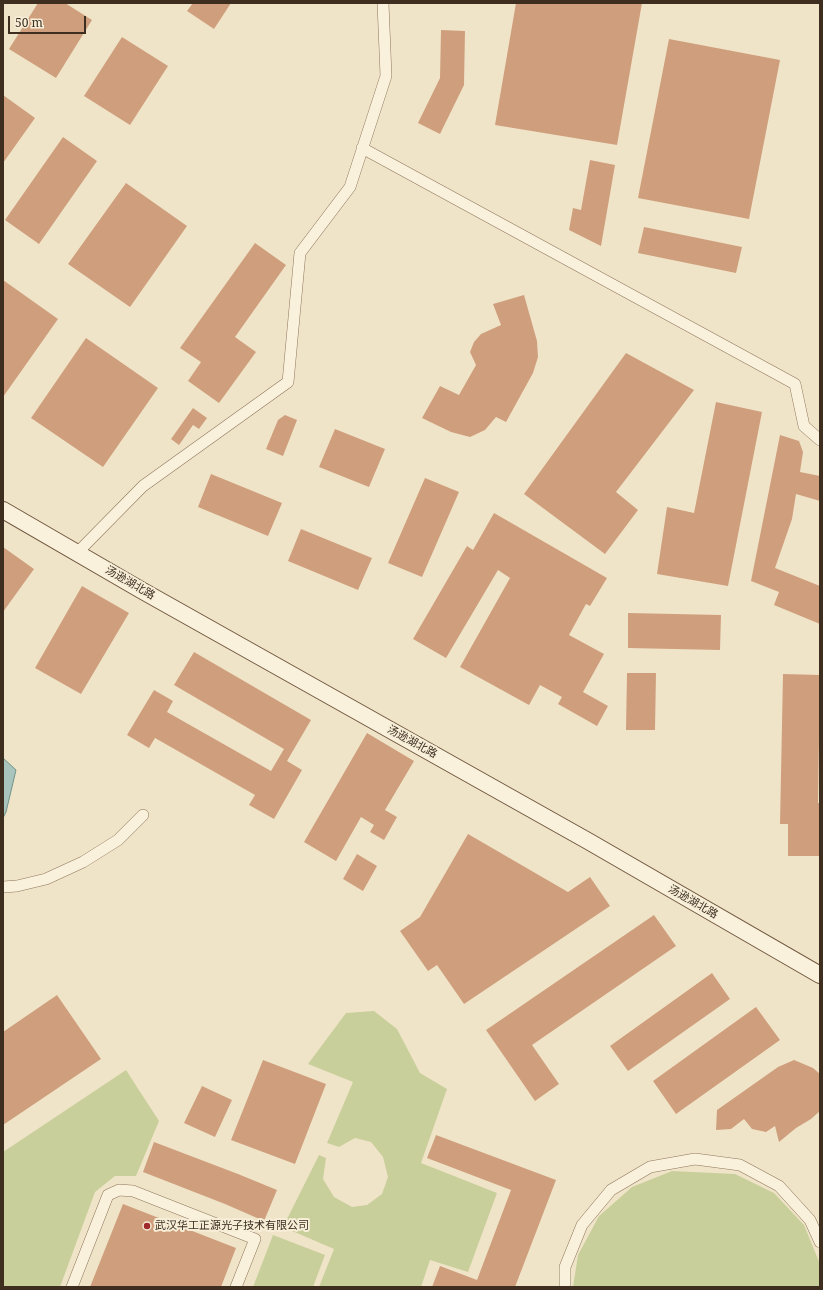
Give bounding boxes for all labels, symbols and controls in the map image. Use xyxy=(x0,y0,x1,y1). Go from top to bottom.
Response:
scale bar xyxy=(10,8,88,34)
text: 50 m xyxy=(15,14,43,31)
street label: 汤逊湖北路 xyxy=(103,564,157,602)
street label: 汤逊湖北路 xyxy=(385,723,439,761)
street label: 汤逊湖北路 xyxy=(666,883,720,921)
place label: 武汉华工正源光子技术有限公司 xyxy=(155,1219,309,1233)
marker: 武汉华工正源光子技术有限公司 xyxy=(142,1221,152,1231)

